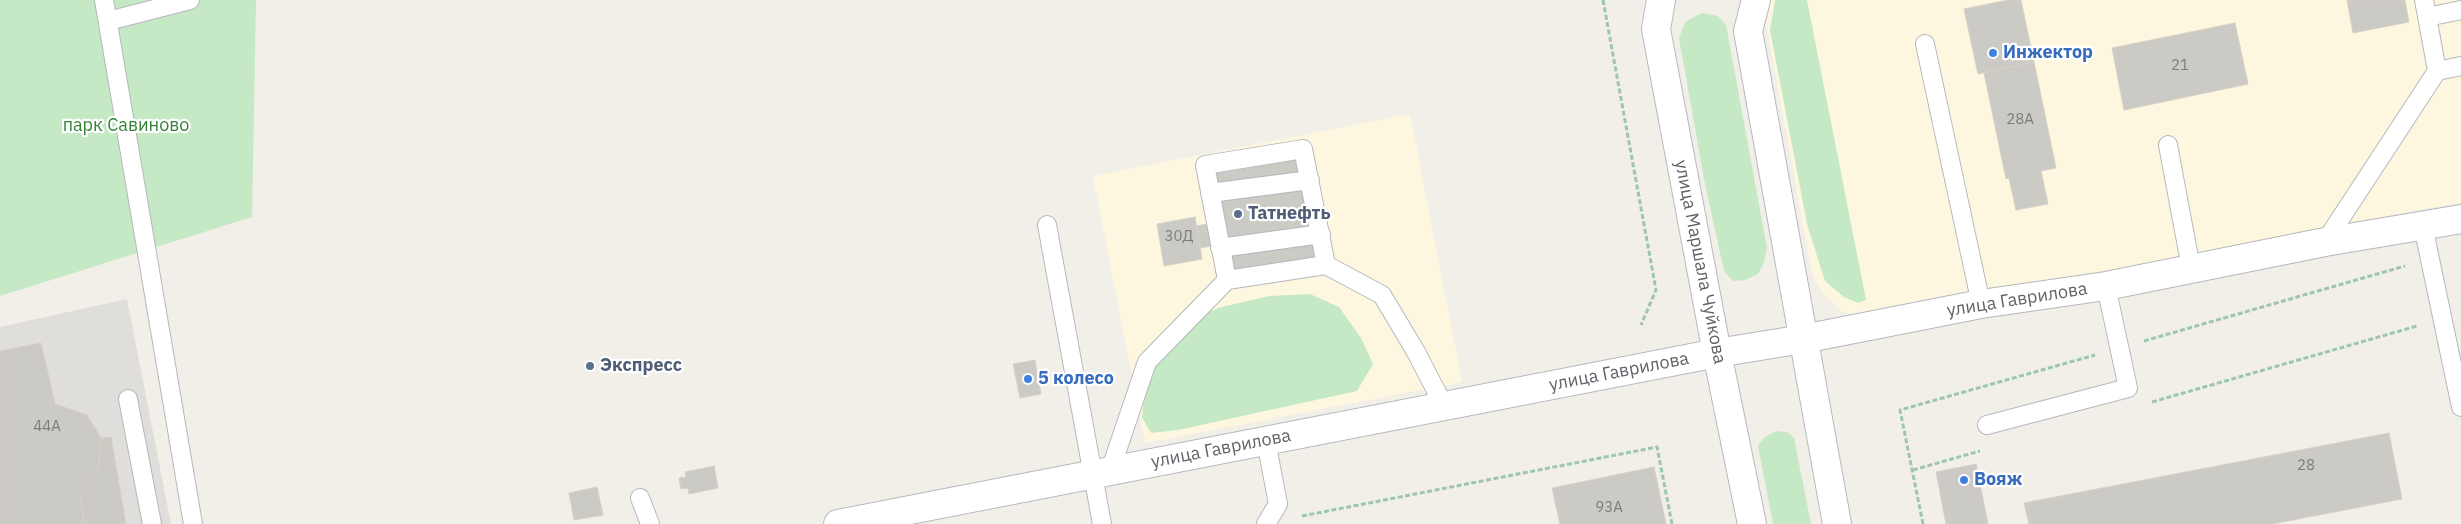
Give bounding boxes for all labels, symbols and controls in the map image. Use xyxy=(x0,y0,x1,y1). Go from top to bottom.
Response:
place label: Инжектор xyxy=(2003,42,2093,64)
marker: Инжектор xyxy=(1987,47,1999,59)
house number: 21 xyxy=(2171,57,2189,75)
house number: 28А xyxy=(2006,111,2034,129)
park label: парк Савиново xyxy=(63,115,189,137)
street label: улица Маршала Чуйкова xyxy=(1670,158,1730,366)
place label: Татнефть xyxy=(1248,203,1331,225)
marker: Татнефть xyxy=(1232,208,1244,220)
house number: 30Д xyxy=(1165,228,1193,246)
street label: улица Гаврилова xyxy=(1945,278,2089,322)
street label: улица Гаврилова xyxy=(1547,348,1691,396)
place label: Экспресс xyxy=(600,355,682,377)
marker: Экспресс xyxy=(584,360,596,372)
place label: 5 колесо xyxy=(1038,368,1114,390)
marker: 5 колесо xyxy=(1022,373,1034,385)
house number: 44А xyxy=(33,418,61,436)
street label: улица Гаврилова xyxy=(1149,425,1293,473)
house number: 28 xyxy=(2297,457,2315,475)
place label: Вояж xyxy=(1974,469,2022,491)
marker: Вояж xyxy=(1958,474,1970,486)
house number: 93А xyxy=(1595,499,1623,517)

